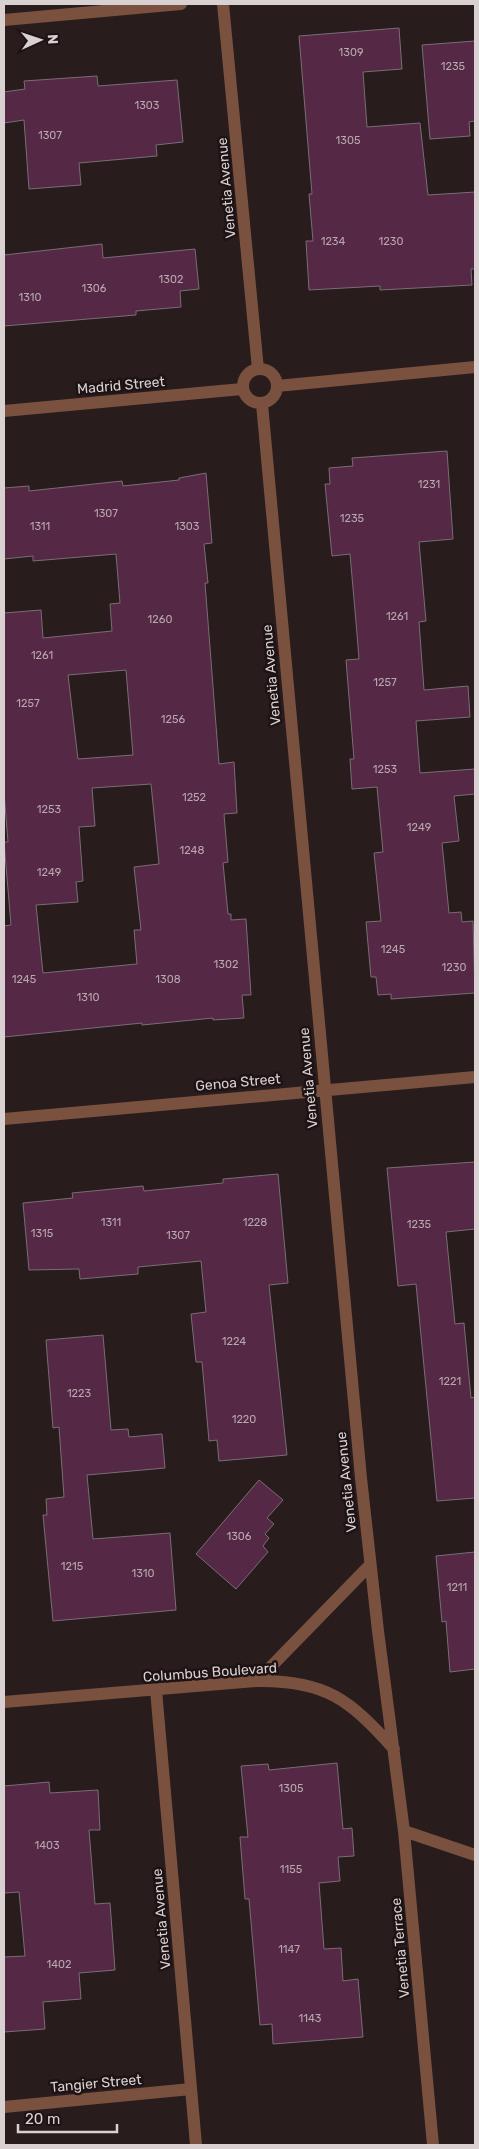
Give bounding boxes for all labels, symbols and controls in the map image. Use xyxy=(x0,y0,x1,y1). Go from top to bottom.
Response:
north arrow xyxy=(15,15,65,65)
text: N xyxy=(44,34,61,45)
house number: 1309 xyxy=(339,46,363,59)
house number: 1235 xyxy=(441,60,466,73)
house number: 1303 xyxy=(135,99,160,112)
house number: 1307 xyxy=(38,129,62,142)
house number: 1305 xyxy=(336,134,361,147)
street label: Venetia Avenue xyxy=(214,137,239,239)
house number: 1234 xyxy=(321,235,345,248)
house number: 1230 xyxy=(379,235,403,248)
house number: 1302 xyxy=(159,273,183,286)
house number: 1306 xyxy=(82,282,107,295)
house number: 1310 xyxy=(19,291,41,304)
street label: Madrid Street xyxy=(76,373,166,398)
house number: 1231 xyxy=(418,478,440,491)
house number: 1307 xyxy=(94,507,118,520)
house number: 1235 xyxy=(340,512,365,525)
house number: 1311 xyxy=(30,520,50,533)
house number: 1303 xyxy=(175,520,200,533)
house number: 1261 xyxy=(386,610,408,623)
house number: 1260 xyxy=(148,613,172,626)
street label: Venetia Avenue xyxy=(259,624,284,726)
house number: 1261 xyxy=(31,649,53,662)
house number: 1257 xyxy=(373,676,397,689)
house number: 1257 xyxy=(16,697,40,710)
house number: 1256 xyxy=(161,713,186,726)
house number: 1253 xyxy=(373,763,398,776)
house number: 1252 xyxy=(182,791,206,804)
house number: 1253 xyxy=(37,803,62,816)
house number: 1249 xyxy=(407,821,431,834)
house number: 1248 xyxy=(180,844,204,857)
house number: 1249 xyxy=(37,866,61,879)
house number: 1245 xyxy=(381,943,406,956)
house number: 1302 xyxy=(214,958,238,971)
house number: 1230 xyxy=(442,961,466,974)
house number: 1245 xyxy=(12,973,37,986)
house number: 1308 xyxy=(155,973,181,986)
house number: 1310 xyxy=(77,991,99,1004)
street label: Venetia Avenue xyxy=(296,1027,321,1129)
street label: Genoa Street xyxy=(195,1070,282,1095)
house number: 1311 xyxy=(101,1216,121,1229)
house number: 1228 xyxy=(243,1216,267,1229)
house number: 1235 xyxy=(407,1218,432,1231)
house number: 1315 xyxy=(31,1227,54,1240)
house number: 1307 xyxy=(166,1229,190,1242)
house number: 1224 xyxy=(222,1335,246,1348)
house number: 1221 xyxy=(439,1375,461,1388)
house number: 1223 xyxy=(67,1387,92,1400)
house number: 1220 xyxy=(232,1413,256,1426)
street label: Venetia Avenue xyxy=(333,1431,360,1533)
house number: 1306 xyxy=(227,1530,252,1543)
house number: 1215 xyxy=(61,1560,84,1573)
house number: 1310 xyxy=(132,1567,154,1580)
house number: 1211 xyxy=(447,1581,467,1594)
street label: Columbus Boulevard xyxy=(142,1659,278,1686)
house number: 1305 xyxy=(279,1782,304,1795)
house number: 1403 xyxy=(34,1839,60,1852)
house number: 1155 xyxy=(280,1863,303,1876)
street label: Venetia Avenue xyxy=(149,1868,174,1970)
street label: Venetia Terrace xyxy=(388,1897,413,1999)
house number: 1147 xyxy=(278,1943,300,1956)
house number: 1402 xyxy=(47,1958,71,1971)
house number: 1143 xyxy=(299,2012,322,2025)
street label: Tangier Street xyxy=(50,2071,143,2096)
scale bar xyxy=(18,2102,116,2134)
text: 20 m xyxy=(25,2110,60,2128)

